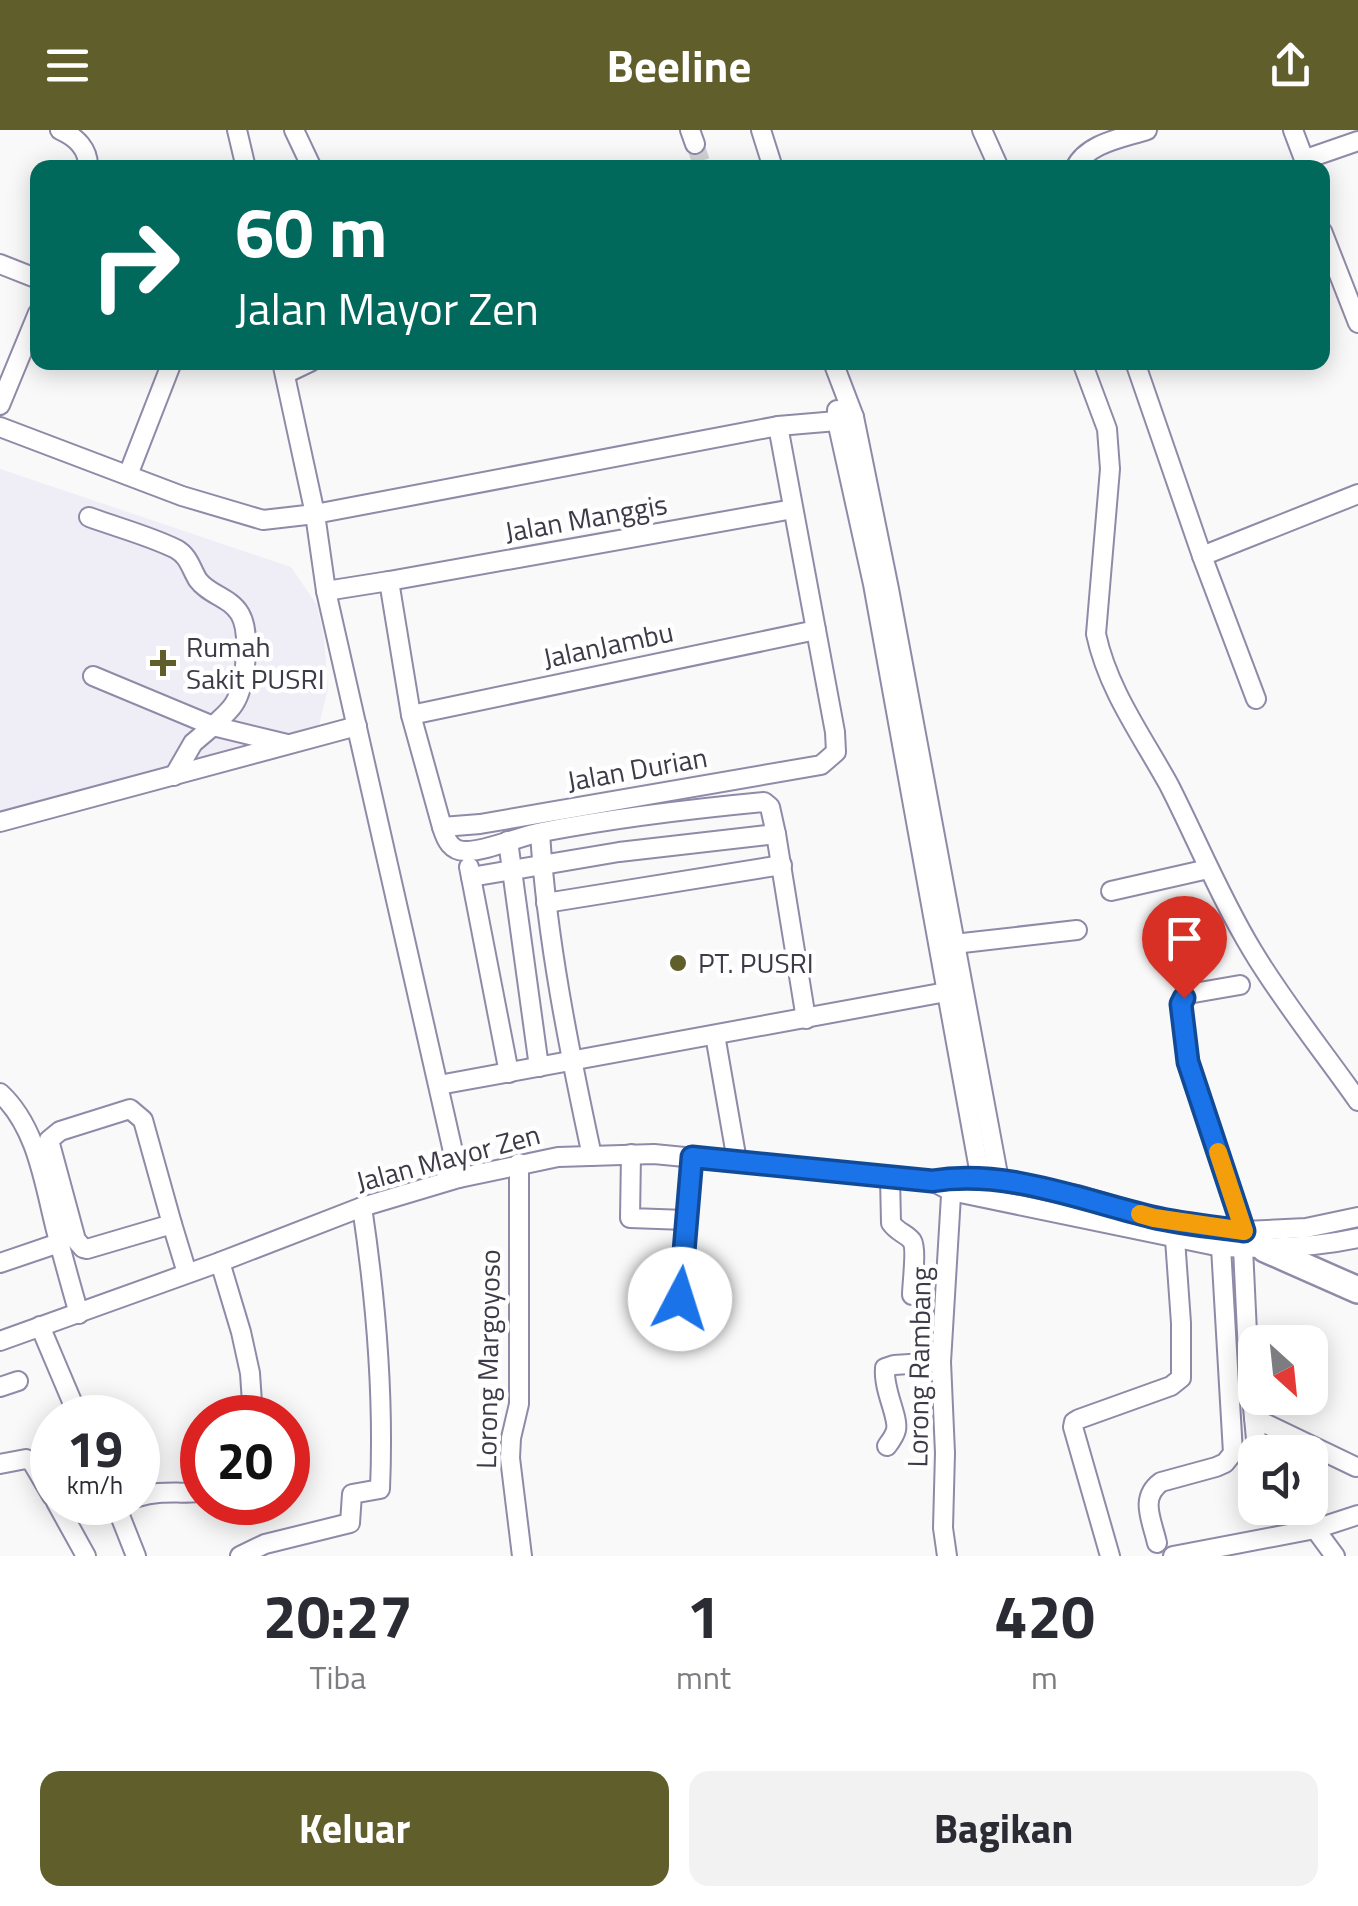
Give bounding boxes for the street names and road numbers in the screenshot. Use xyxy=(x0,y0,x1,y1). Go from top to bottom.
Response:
street label: Jalan Manggis xyxy=(501,482,671,553)
street label: JalanJambu xyxy=(539,610,677,679)
street label: Jalan Durian xyxy=(563,735,710,802)
street label: Jalan Mayor Zen xyxy=(351,1112,545,1203)
street label: Lorong Margoyoso xyxy=(464,1249,511,1469)
street label: Lorong Rambang xyxy=(895,1266,942,1468)

